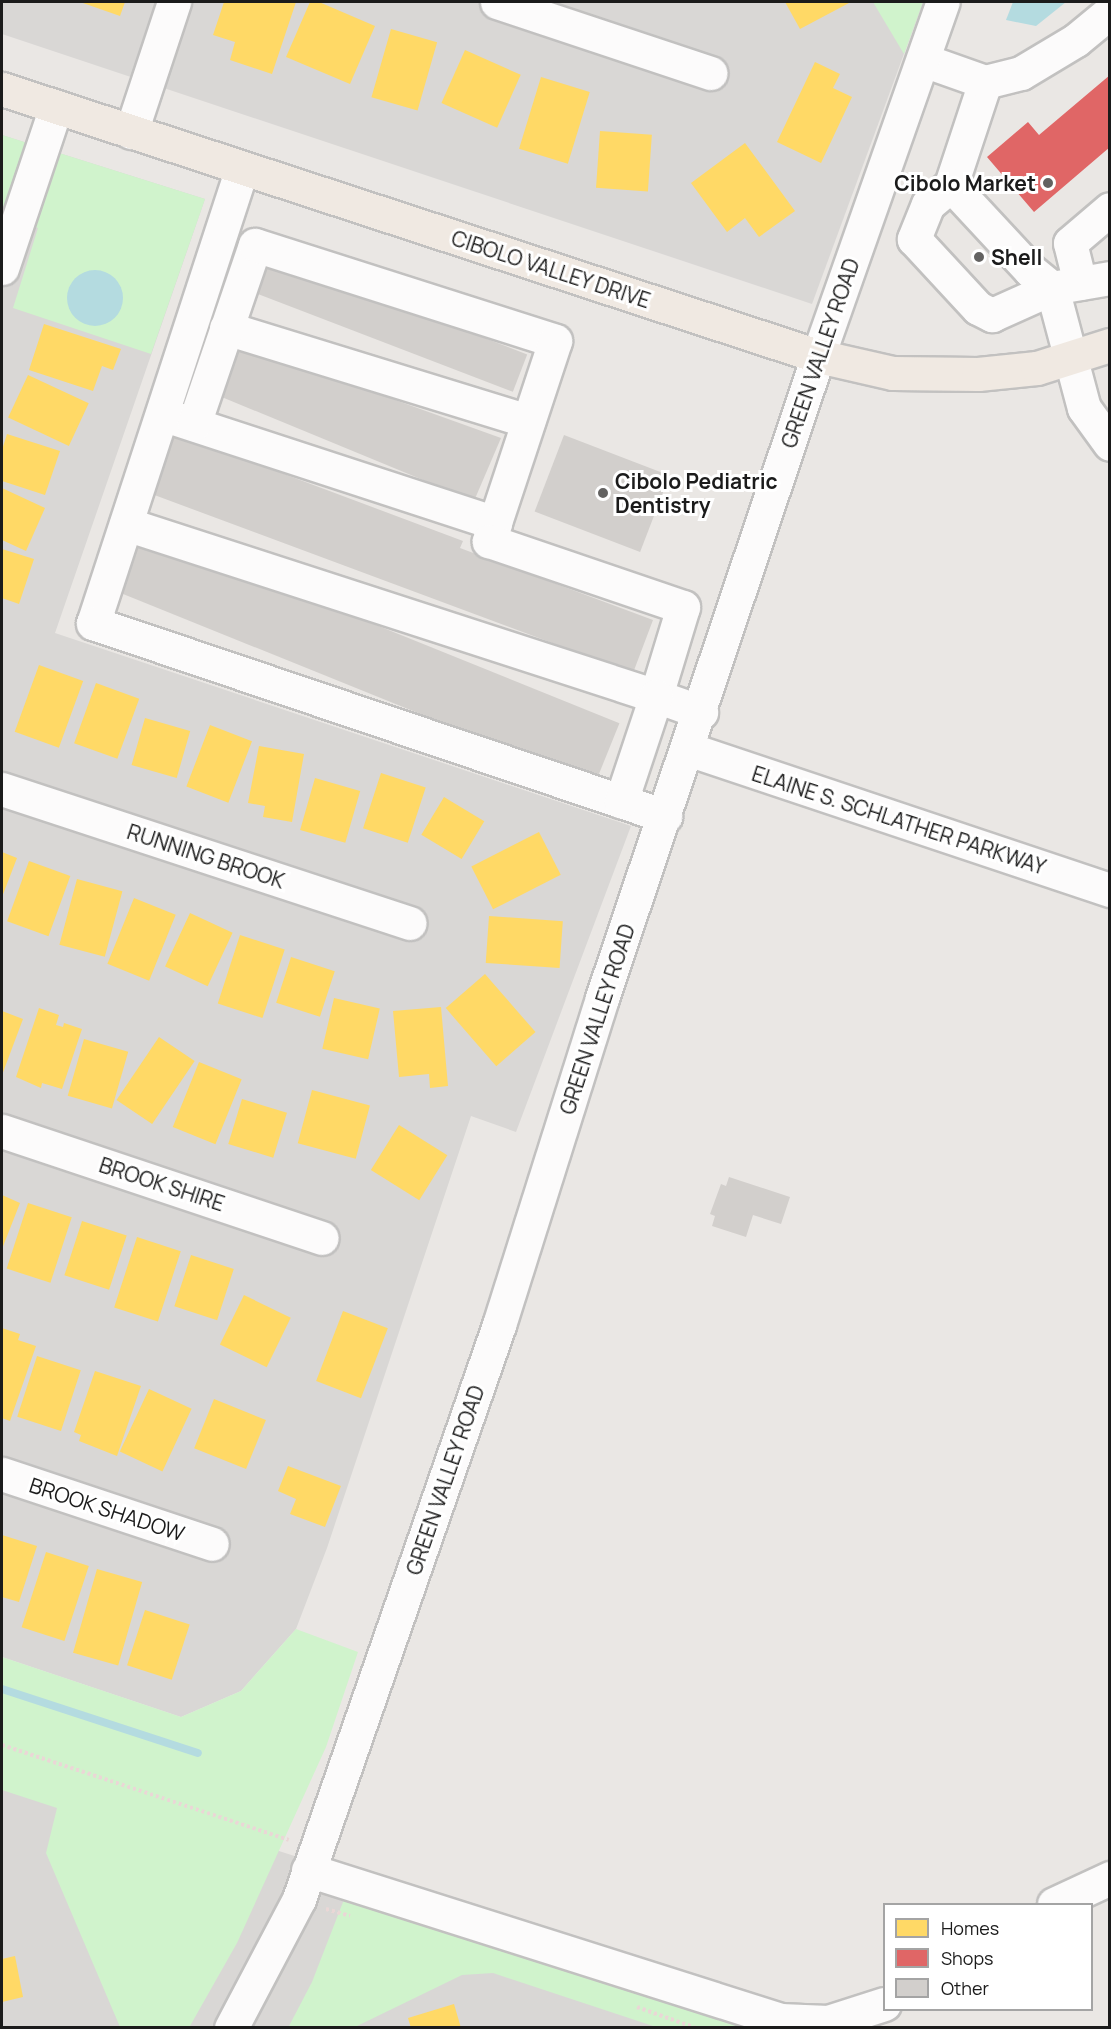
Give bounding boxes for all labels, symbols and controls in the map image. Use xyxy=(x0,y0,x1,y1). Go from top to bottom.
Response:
place label: Cibolo Market xyxy=(894,170,1036,196)
marker: Cibolo Market xyxy=(1041,176,1055,190)
street label: CIBOLO VALLEY DRIVE xyxy=(448,225,654,313)
place label: Shell xyxy=(991,244,1042,270)
marker: Shell xyxy=(972,250,986,264)
street label: GREEN VALLEY ROAD xyxy=(776,254,864,452)
place label: Cibolo Pediatric Dentistry xyxy=(615,468,778,518)
marker: Cibolo Pediatric Dentistry xyxy=(596,486,610,500)
street label: ELAINE S. SCHLATHER PARKWAY xyxy=(749,761,1049,879)
street label: RUNNING BROOK xyxy=(124,819,288,893)
street label: GREEN VALLEY ROAD xyxy=(554,920,640,1118)
street label: BROOK SHIRE xyxy=(96,1152,228,1216)
street label: GREEN VALLEY ROAD xyxy=(401,1381,489,1579)
street label: BROOK SHADOW xyxy=(26,1472,188,1546)
legend xyxy=(883,1903,1093,2011)
text: Homes xyxy=(941,1916,999,1940)
text: Shops xyxy=(941,1946,993,1970)
text: Other xyxy=(941,1976,989,2000)

